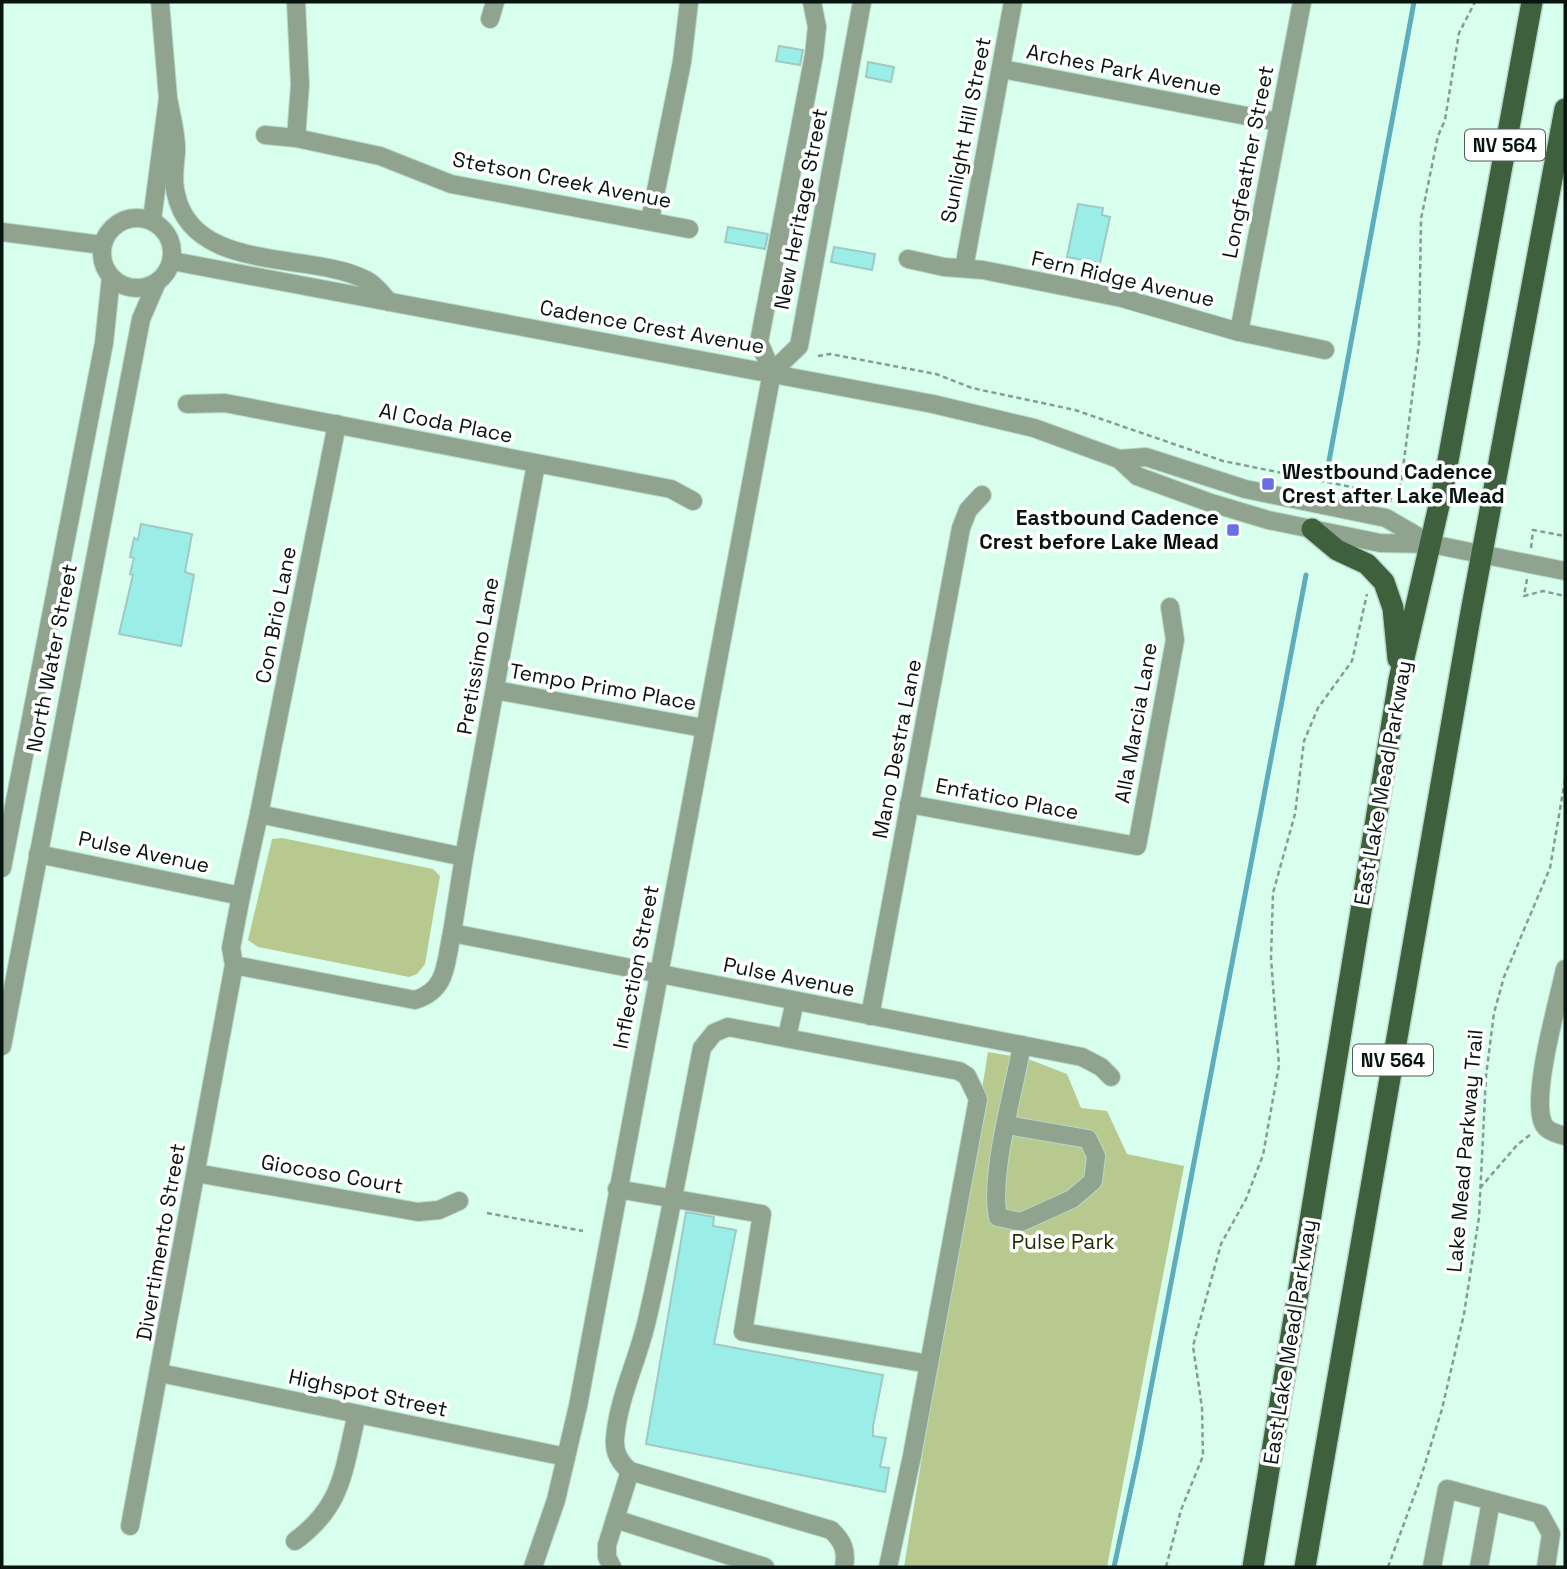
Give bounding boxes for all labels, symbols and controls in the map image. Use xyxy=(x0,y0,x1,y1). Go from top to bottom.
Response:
street label: Sunlight Hill Street xyxy=(934,35,997,225)
street label: Arches Park Avenue xyxy=(1024,37,1224,102)
street label: Longfeather Street xyxy=(1216,63,1279,261)
street label: New Heritage Street xyxy=(768,106,833,312)
road number: NV 564 xyxy=(1465,130,1545,160)
street label: Stetson Creek Avenue xyxy=(450,145,674,214)
street label: Fern Ridge Avenue xyxy=(1029,244,1217,313)
street label: Cadence Crest Avenue xyxy=(538,293,767,360)
street label: Al Coda Place xyxy=(377,396,515,449)
place label: Westbound Cadence Crest after Lake Mead xyxy=(1282,458,1505,509)
marker: Westbound Cadence Crest after Lake Mead xyxy=(1260,476,1276,492)
place label: Eastbound Cadence Crest before Lake Mead xyxy=(979,504,1219,555)
marker: Eastbound Cadence Crest before Lake Mead xyxy=(1225,522,1241,538)
street label: Con Brio Lane xyxy=(249,544,302,686)
street label: North Water Street xyxy=(20,561,83,754)
street label: Pretissimo Lane xyxy=(450,575,505,737)
street label: Alla Marcia Lane xyxy=(1108,640,1163,805)
street label: Tempo Primo Place xyxy=(508,657,699,716)
street label: Mano Destra Lane xyxy=(866,657,927,841)
street label: East Lake Mead Parkway xyxy=(1348,658,1417,907)
street label: Enfatico Place xyxy=(933,771,1081,826)
street label: Pulse Avenue xyxy=(76,824,212,879)
street label: Inflection Street xyxy=(606,883,665,1051)
street label: Pulse Avenue xyxy=(721,951,857,1002)
street label: Lake Mead Parkway Trail xyxy=(1440,1028,1489,1274)
road number: NV 564 xyxy=(1353,1044,1433,1076)
street label: Divertimento Street xyxy=(130,1141,191,1343)
street label: Giocoso Court xyxy=(259,1148,405,1199)
street label: East Lake Mead Parkway xyxy=(1257,1217,1322,1467)
park label: Pulse Park xyxy=(1011,1228,1115,1255)
street label: Highspot Street xyxy=(286,1362,450,1423)

